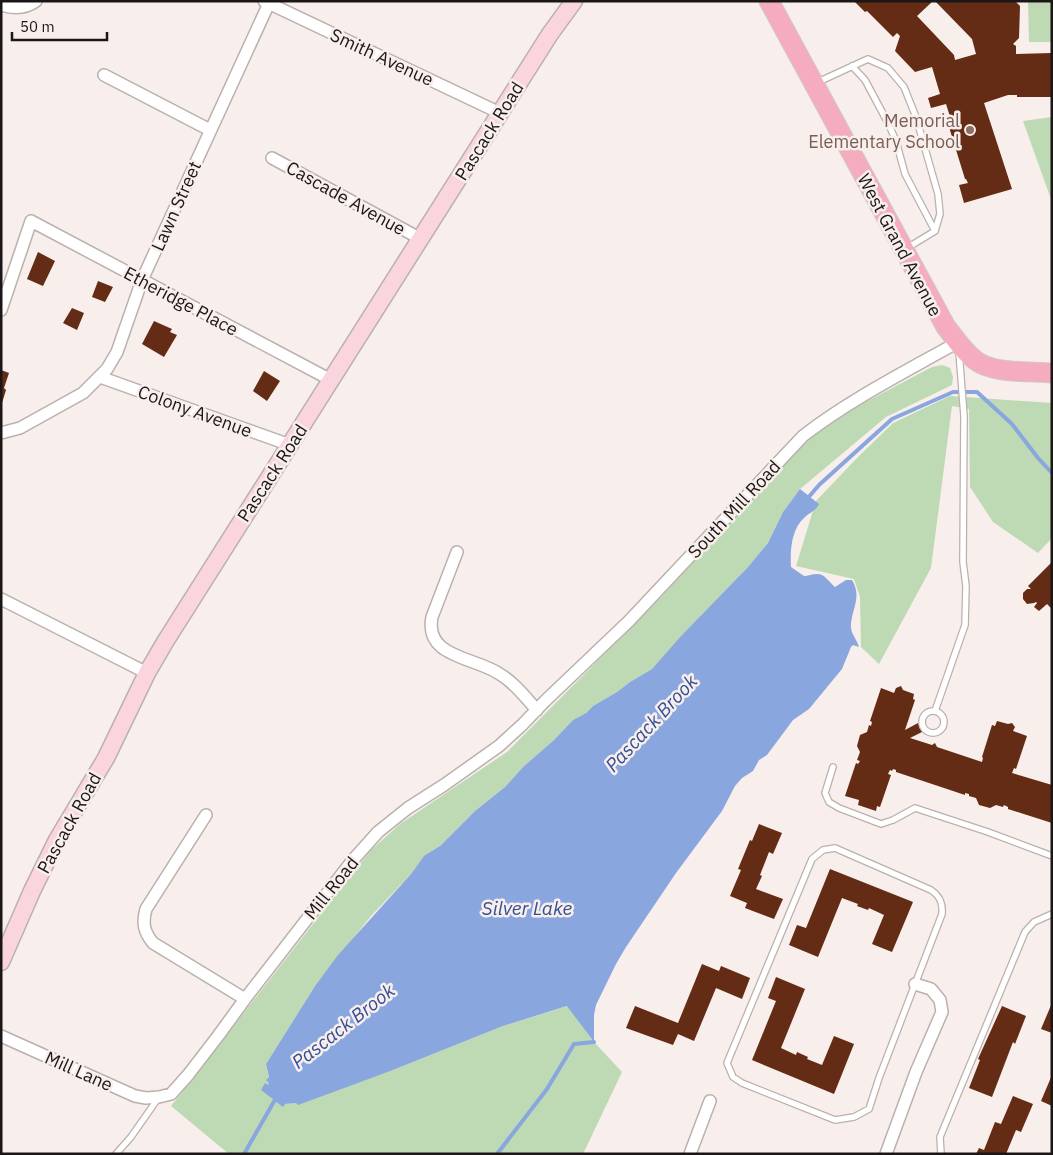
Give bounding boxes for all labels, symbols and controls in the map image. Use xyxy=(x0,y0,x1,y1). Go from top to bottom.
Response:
scale bar xyxy=(12,10,108,42)
text: 50 m xyxy=(20,17,55,36)
street label: Smith Avenue xyxy=(327,23,438,91)
street label: Pascack Road xyxy=(450,77,528,185)
place label: Memorial Elementary School xyxy=(808,109,960,153)
marker: Memorial Elementary School xyxy=(964,124,976,136)
street label: Cascade Avenue xyxy=(282,156,410,240)
street label: Lawn Street xyxy=(146,157,206,255)
street label: West Grand Avenue xyxy=(853,170,947,320)
street label: Etheridge Place xyxy=(120,261,242,341)
street label: Colony Avenue xyxy=(135,380,255,442)
street label: Pascack Road xyxy=(232,420,312,526)
street label: South Mill Road xyxy=(683,455,785,563)
water label: Pascack Brook xyxy=(600,669,703,777)
street label: Pascack Road xyxy=(32,768,106,878)
street label: Mill Road xyxy=(299,852,363,924)
water label: Silver Lake xyxy=(482,896,572,920)
water label: Pascack Brook xyxy=(287,978,400,1074)
street label: Mill Lane xyxy=(42,1046,117,1096)

